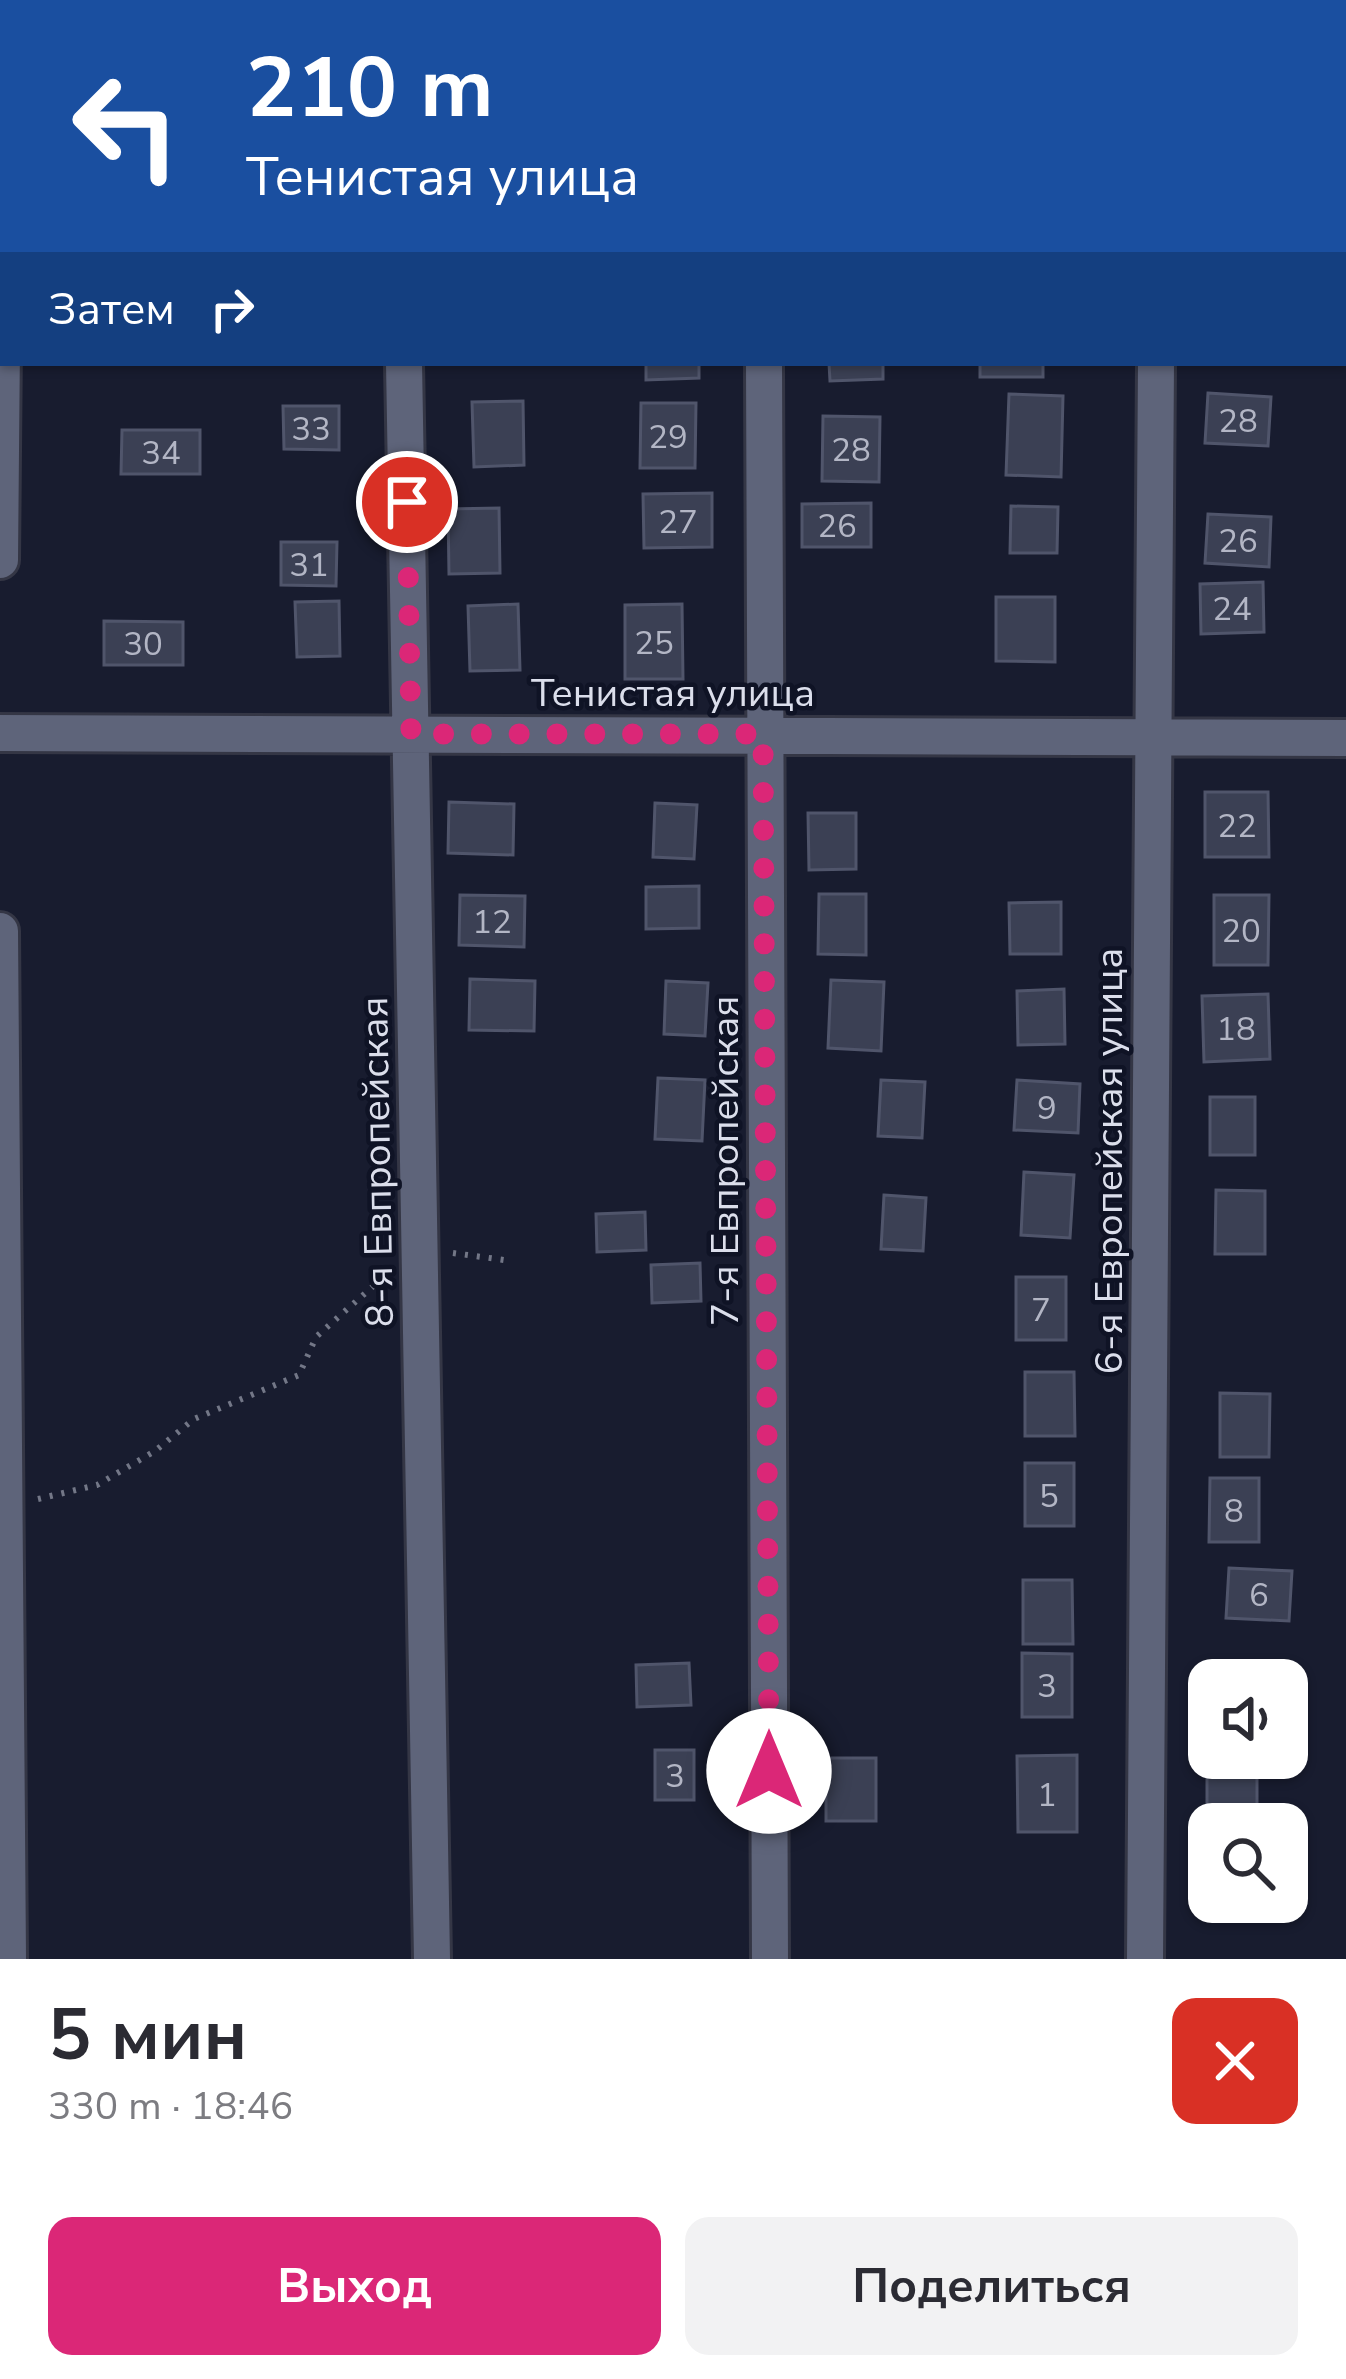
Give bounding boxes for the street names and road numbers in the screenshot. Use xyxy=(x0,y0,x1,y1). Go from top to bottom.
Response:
street label: Тенистая улица xyxy=(531,667,815,720)
street label: 6-я Европейская улица xyxy=(1083,948,1136,1374)
street label: 8-я Евпропейская xyxy=(348,996,407,1328)
street label: 7-я Евпропейская xyxy=(699,996,752,1326)

